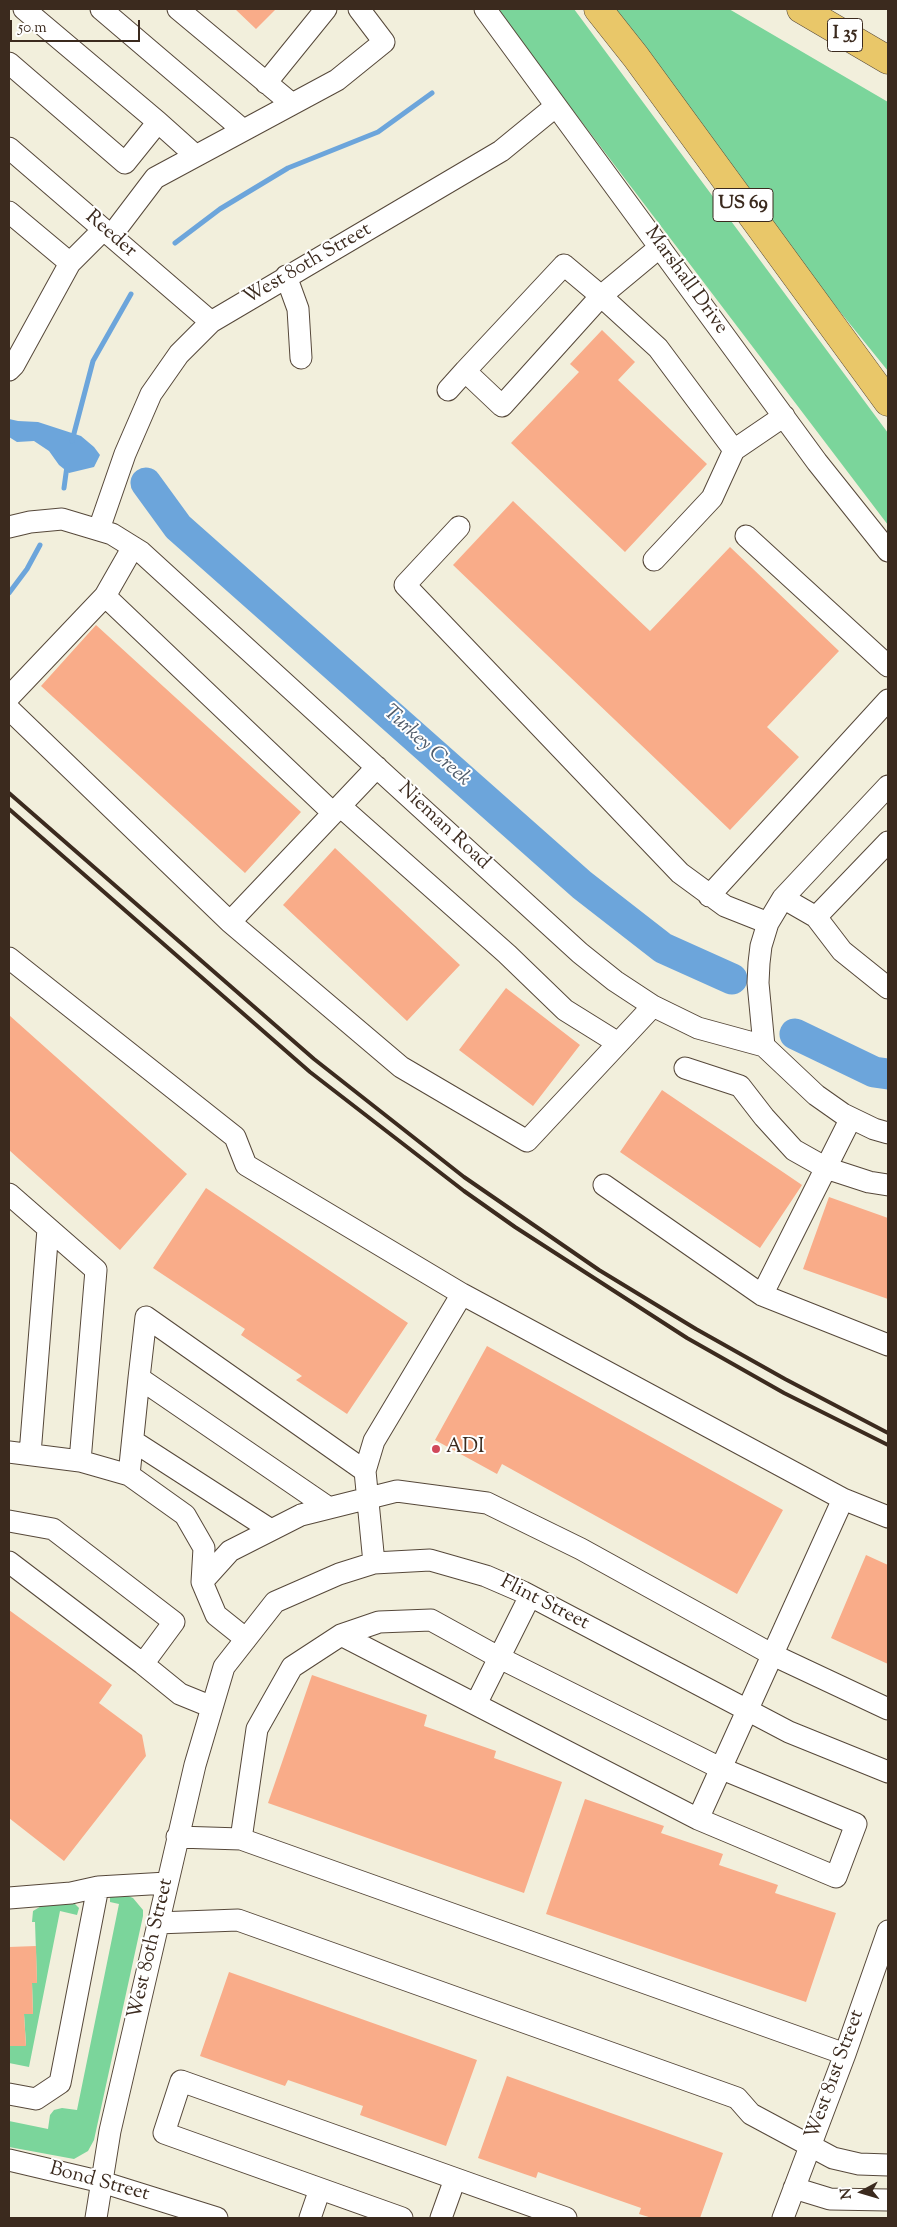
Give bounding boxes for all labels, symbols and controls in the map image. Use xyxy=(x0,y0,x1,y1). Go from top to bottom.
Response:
scale bar xyxy=(12,10,142,42)
text: 50 m xyxy=(18,18,47,39)
road number: I 35 xyxy=(828,18,862,52)
road number: US 69 xyxy=(713,188,773,222)
street label: Reeder xyxy=(79,206,141,264)
street label: West 80th Street xyxy=(240,219,376,311)
street label: Marshall Drive xyxy=(638,223,732,339)
water label: Turkey Creek xyxy=(377,701,475,793)
street label: Nieman Road xyxy=(392,778,494,876)
place label: ADI xyxy=(446,1437,485,1461)
marker: ADI xyxy=(430,1443,442,1455)
street label: Flint Street xyxy=(495,1571,593,1637)
street label: West 80th Street xyxy=(124,1876,180,2022)
street label: West 81st Street xyxy=(801,2007,871,2143)
street label: Bond Street xyxy=(46,2158,152,2208)
north arrow xyxy=(837,2167,887,2217)
text: N xyxy=(837,2187,858,2200)

